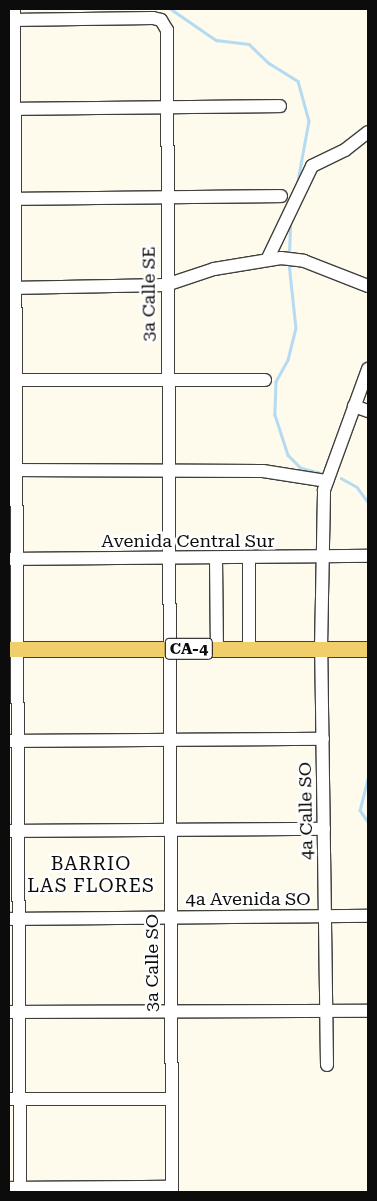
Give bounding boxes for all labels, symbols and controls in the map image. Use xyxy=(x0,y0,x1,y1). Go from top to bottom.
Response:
street label: 3a Calle SE xyxy=(138,246,160,342)
street label: Avenida Central Sur xyxy=(101,530,275,552)
road number: CA-4 xyxy=(164,636,214,662)
street label: 4a Calle SO xyxy=(294,762,318,860)
district label: BARRIO LAS FLORES xyxy=(26,853,156,897)
street label: 4a Avenida SO xyxy=(186,888,310,910)
street label: 3a Calle SO xyxy=(141,914,163,1012)

